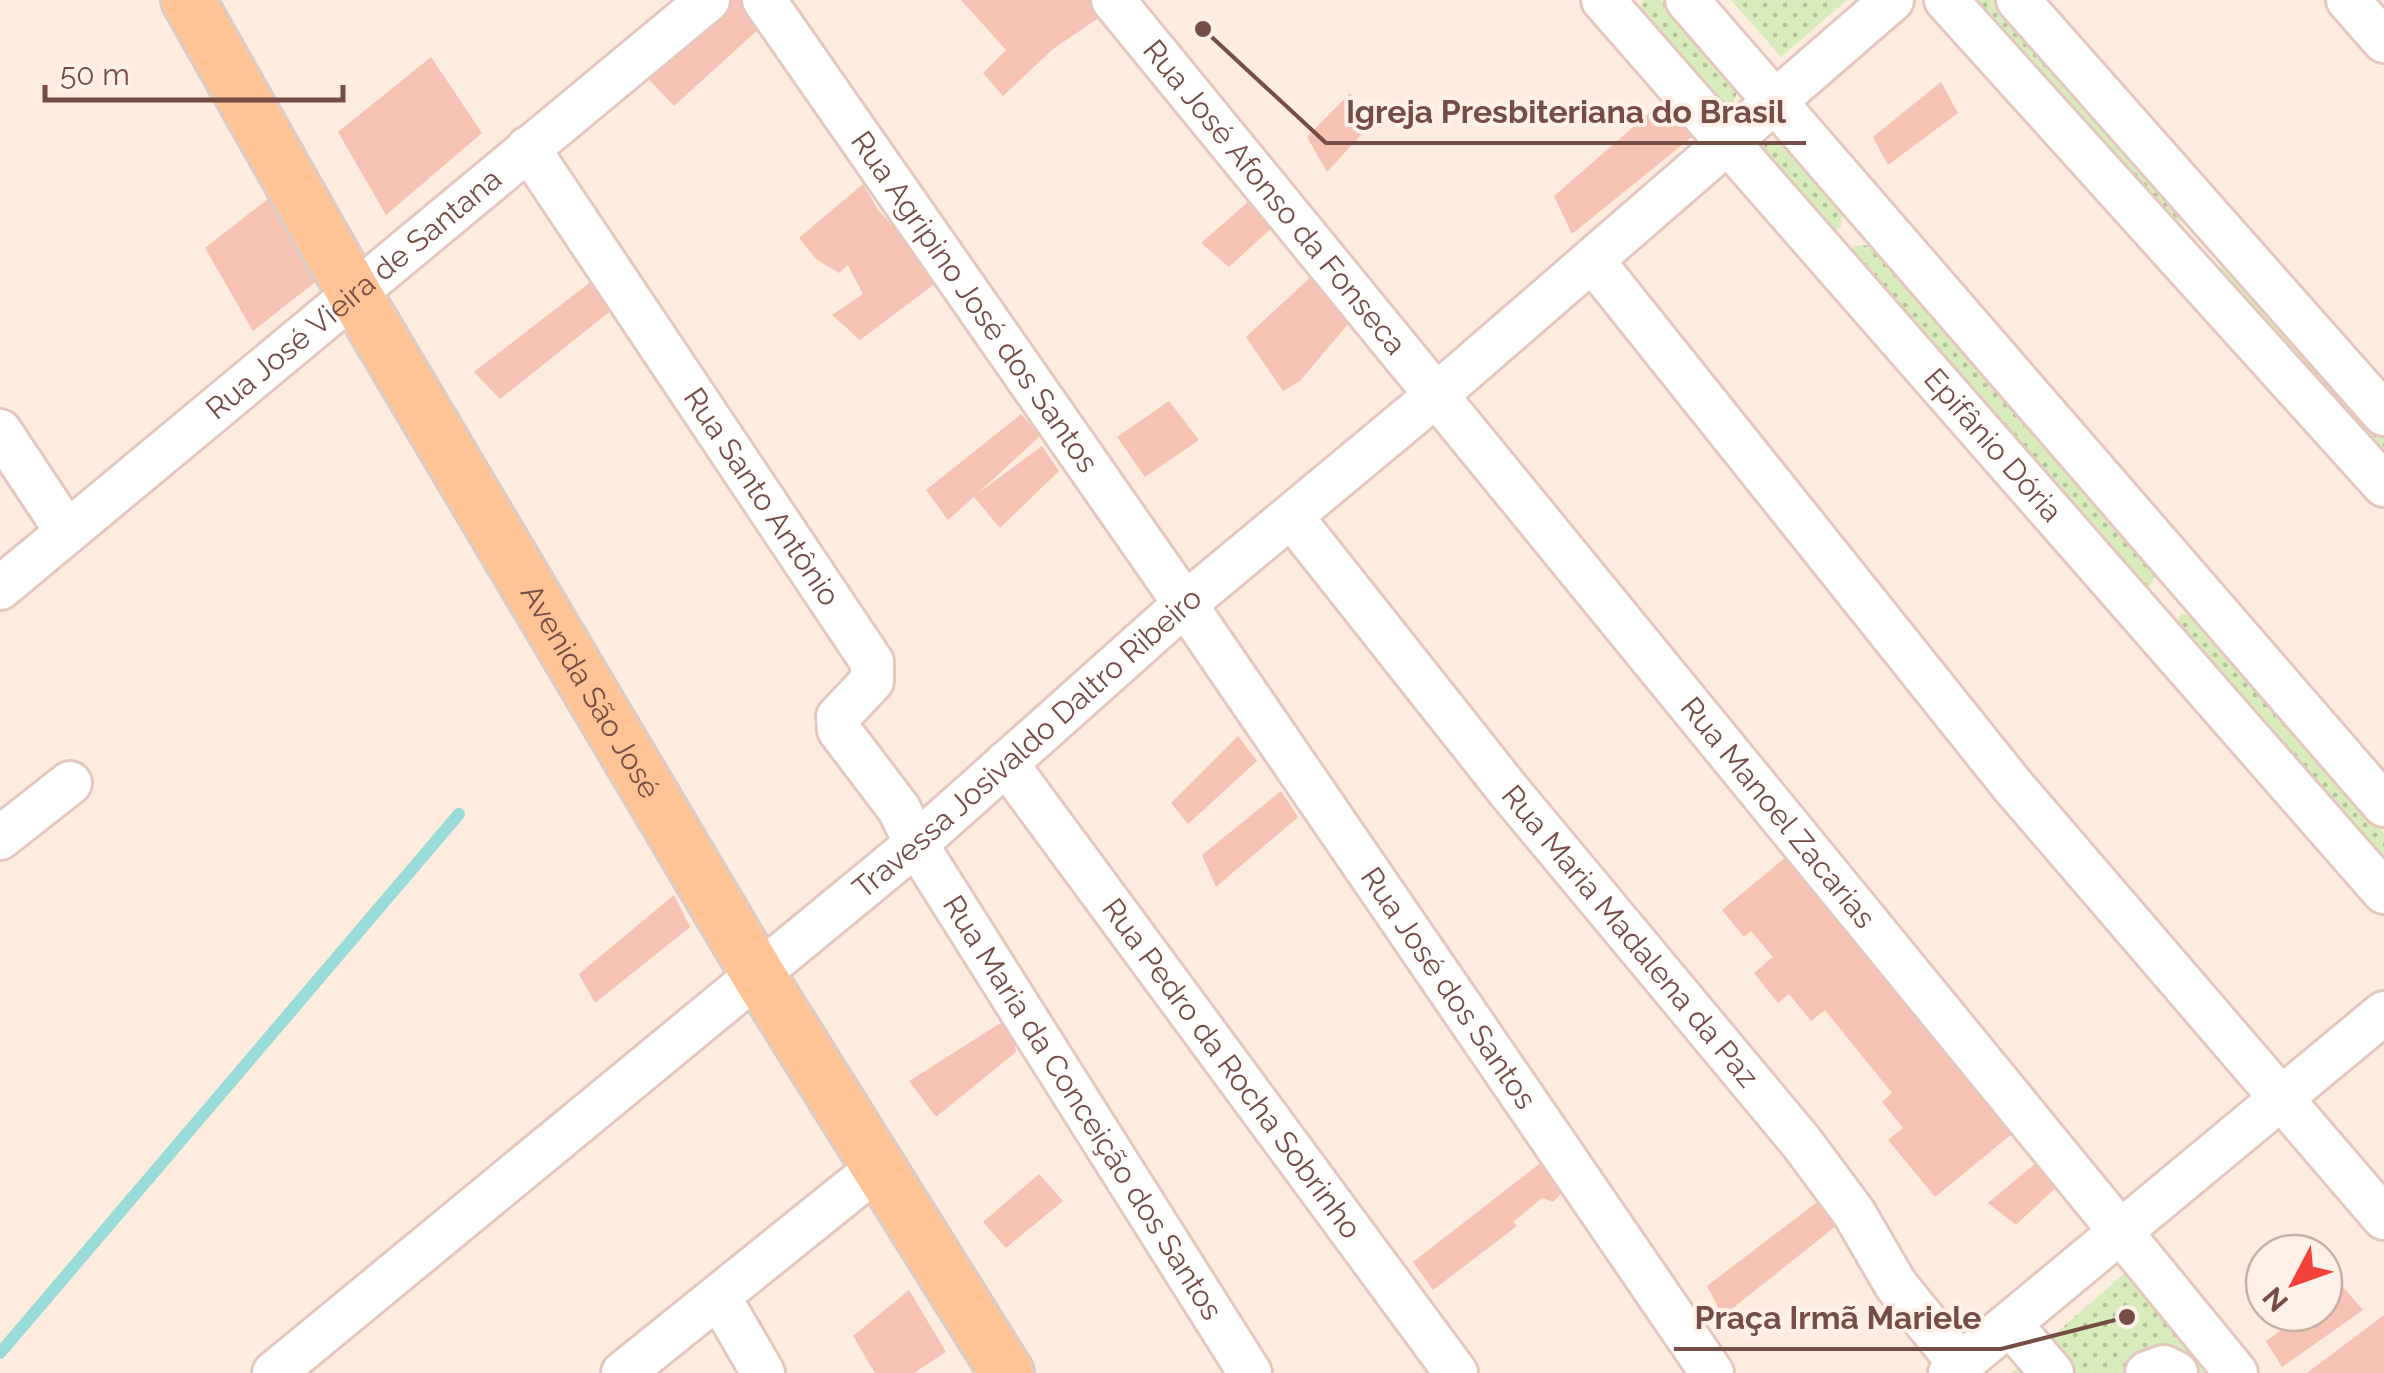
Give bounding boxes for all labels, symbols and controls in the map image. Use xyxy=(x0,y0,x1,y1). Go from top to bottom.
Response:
street label: Rua José Afonso da Fonseca xyxy=(1136,33,1414,361)
scale bar xyxy=(45,40,342,102)
text: 50 m xyxy=(60,57,130,92)
callout: Igreja Presbiteriana do Brasil xyxy=(1326,81,1806,143)
text: Igreja Presbiteriana do Brasil xyxy=(1346,93,1787,130)
street label: Rua Agripino José dos Santos xyxy=(844,124,1106,479)
street label: Rua José Vieira de Santana xyxy=(199,161,508,426)
street label: Epifânio Dória xyxy=(1917,361,2070,529)
street label: Rua Santo Antônio xyxy=(677,381,847,612)
street label: Avenida São José xyxy=(514,578,668,804)
street label: Travessa Josivaldo Daltro Ribeiro xyxy=(846,580,1208,906)
street label: Rua Manoel Zacarias xyxy=(1674,690,1883,935)
street label: Rua Maria Madalena da Paz xyxy=(1495,778,1766,1094)
street label: Rua José dos Santos xyxy=(1354,860,1544,1115)
street label: Rua Maria da Conceição dos Santos xyxy=(936,889,1230,1326)
street label: Rua Pedro da Rocha Sobrinho xyxy=(1095,892,1369,1245)
north arrow xyxy=(2244,1233,2344,1333)
text: N xyxy=(2256,1280,2295,1318)
callout: Praça Irmã Mariele xyxy=(1674,1287,2001,1349)
text: Praça Irmã Mariele xyxy=(1695,1299,1981,1336)

